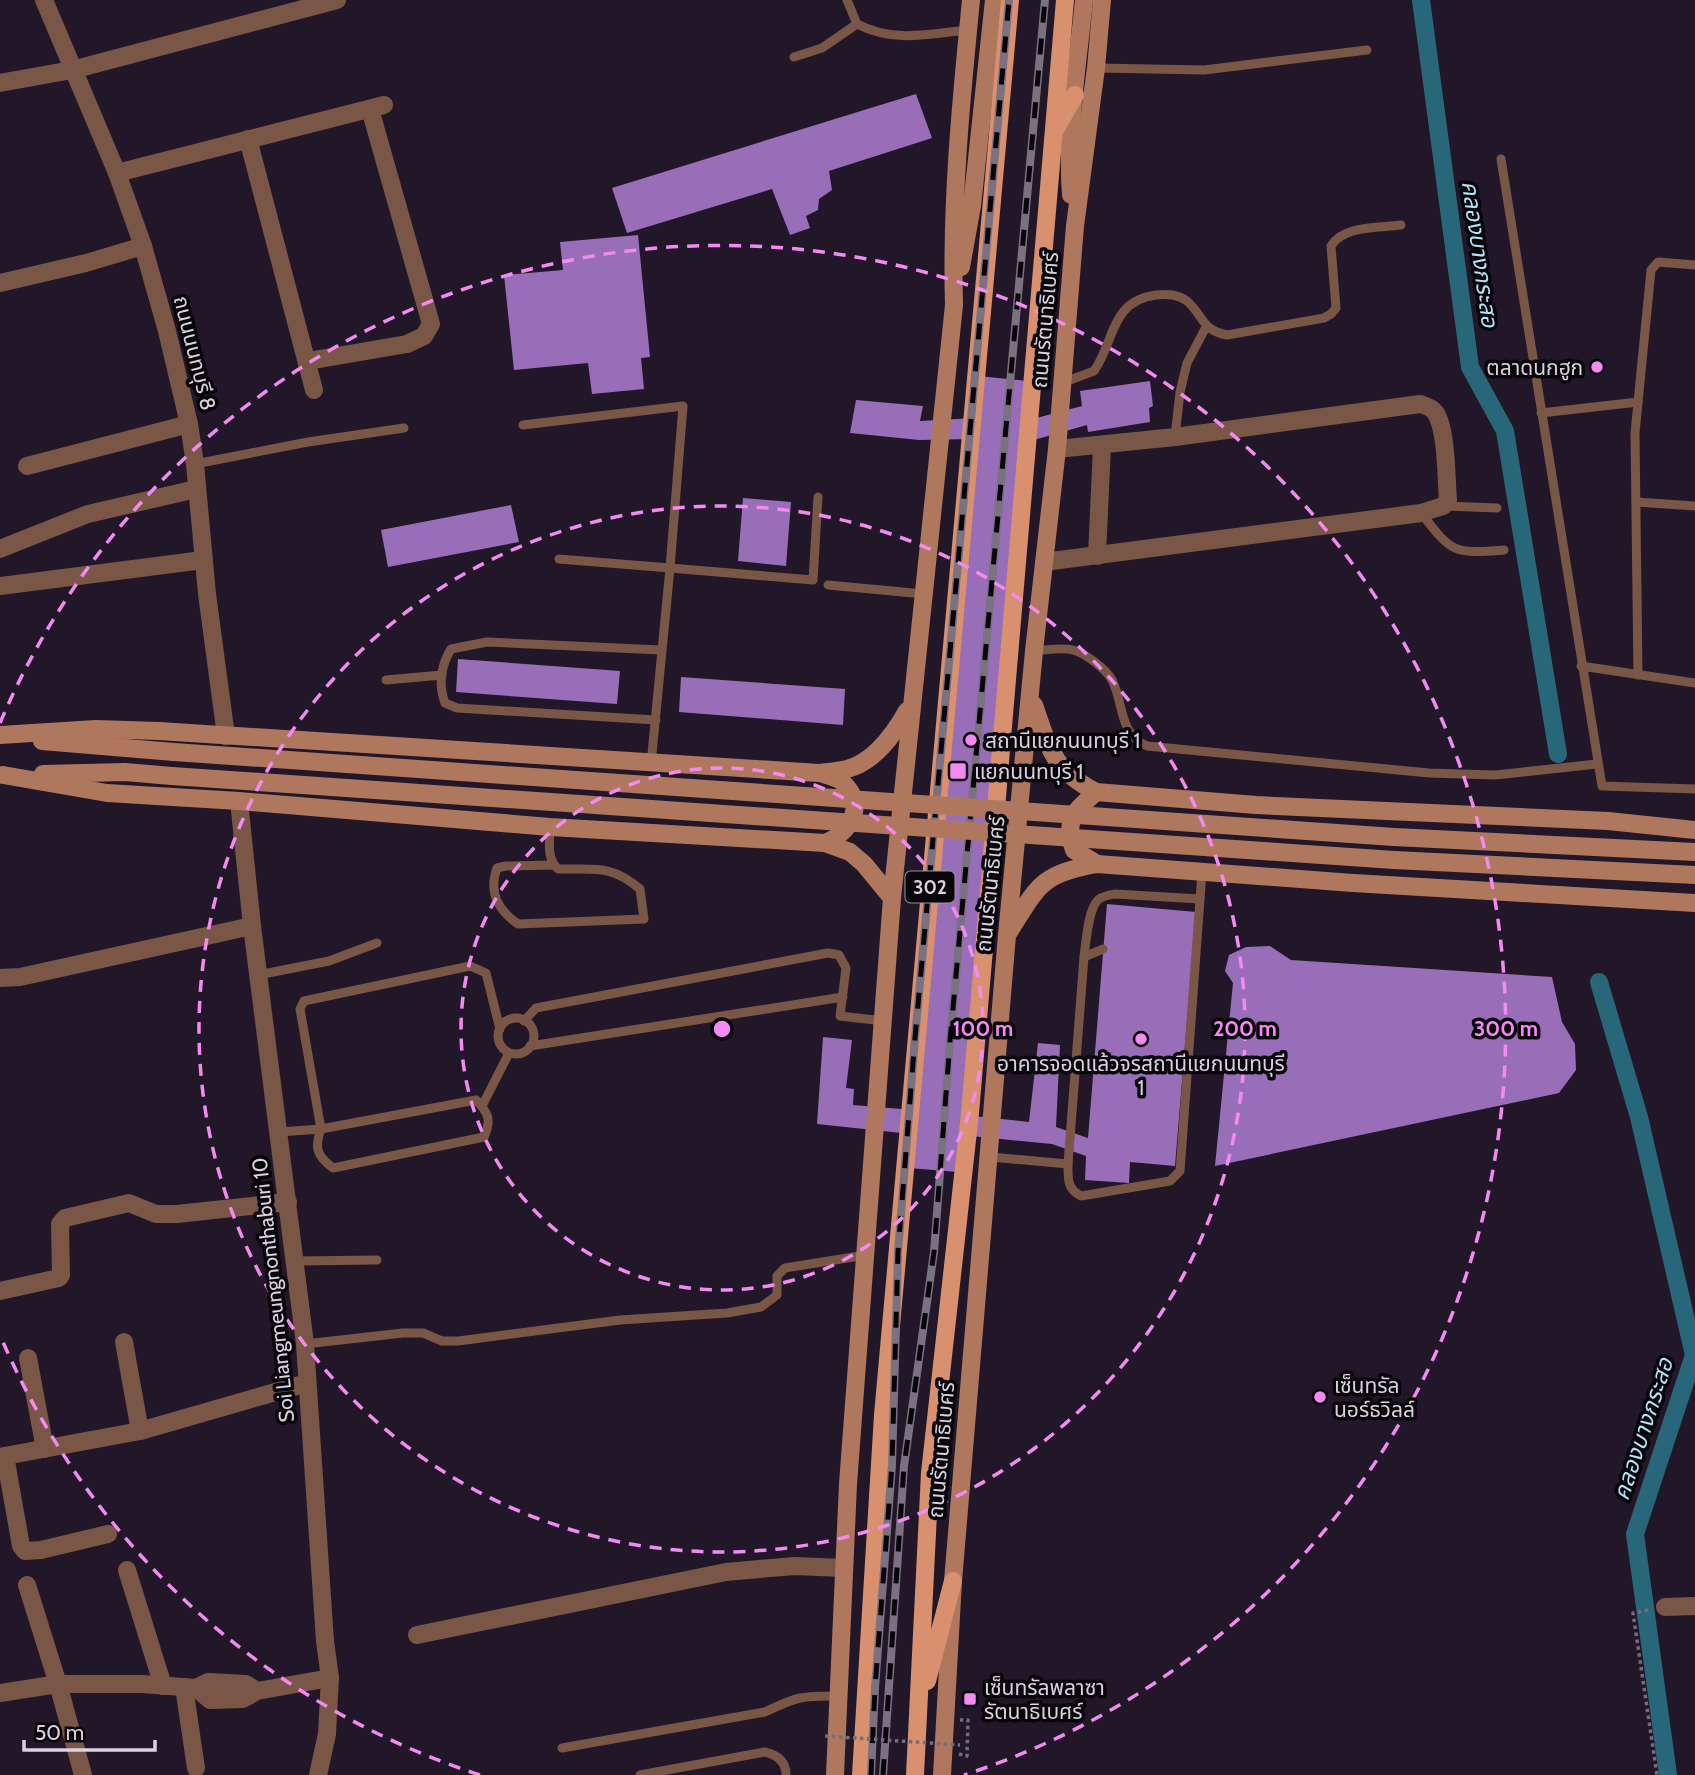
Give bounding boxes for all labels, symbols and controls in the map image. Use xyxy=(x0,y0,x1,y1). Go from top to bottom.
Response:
water label: คลองบางกระสอ xyxy=(1456,179,1504,330)
street label: ถนนรัตนาธิเบศร์ xyxy=(1027,250,1064,389)
street label: ถนนนนทบุรี 8 xyxy=(168,293,221,413)
place label: ตลาดนกฮูก xyxy=(1486,355,1583,381)
marker: ตลาดนกฮูก xyxy=(1589,359,1605,375)
place label: สถานีแยกนนทบุรี 1 xyxy=(985,728,1140,754)
marker: สถานีแยกนนทบุรี 1 xyxy=(963,732,979,748)
place label: แยกนนทบุรี 1 xyxy=(974,759,1083,785)
marker: แยกนนทบุรี 1 xyxy=(948,761,968,781)
street label: ถนนรัตนาธิเบศร์ xyxy=(970,814,1010,953)
road number: 302 xyxy=(906,872,954,902)
text: 100 m xyxy=(953,1016,1013,1041)
text: 200 m xyxy=(1213,1016,1277,1041)
text: 300 m xyxy=(1474,1016,1538,1041)
centre of rings xyxy=(710,1017,734,1041)
marker: อาคารจอดแล้วจรสถานีแยกนนทบุรี 1 xyxy=(1133,1031,1149,1047)
place label: อาคารจอดแล้วจรสถานีแยกนนทบุรี 1 xyxy=(997,1051,1285,1100)
street label: Soi Liangmeungnonthaburi 10 xyxy=(247,1156,299,1424)
water label: คลองบางกระสอ xyxy=(1607,1354,1679,1503)
place label: เซ็นทรัล นอร์ธวิลล์ xyxy=(1334,1373,1415,1422)
street label: ถนนรัตนาธิเบศร์ xyxy=(923,1380,960,1519)
marker: เซ็นทรัล นอร์ธวิลล์ xyxy=(1312,1389,1328,1405)
place label: เซ็นทรัลพลาซา รัตนาธิเบศร์ xyxy=(984,1675,1105,1724)
marker: เซ็นทรัลพลาซา รัตนาธิเบศร์ xyxy=(962,1691,978,1707)
scale bar xyxy=(24,1708,156,1752)
text: 50 m xyxy=(35,1720,84,1745)

